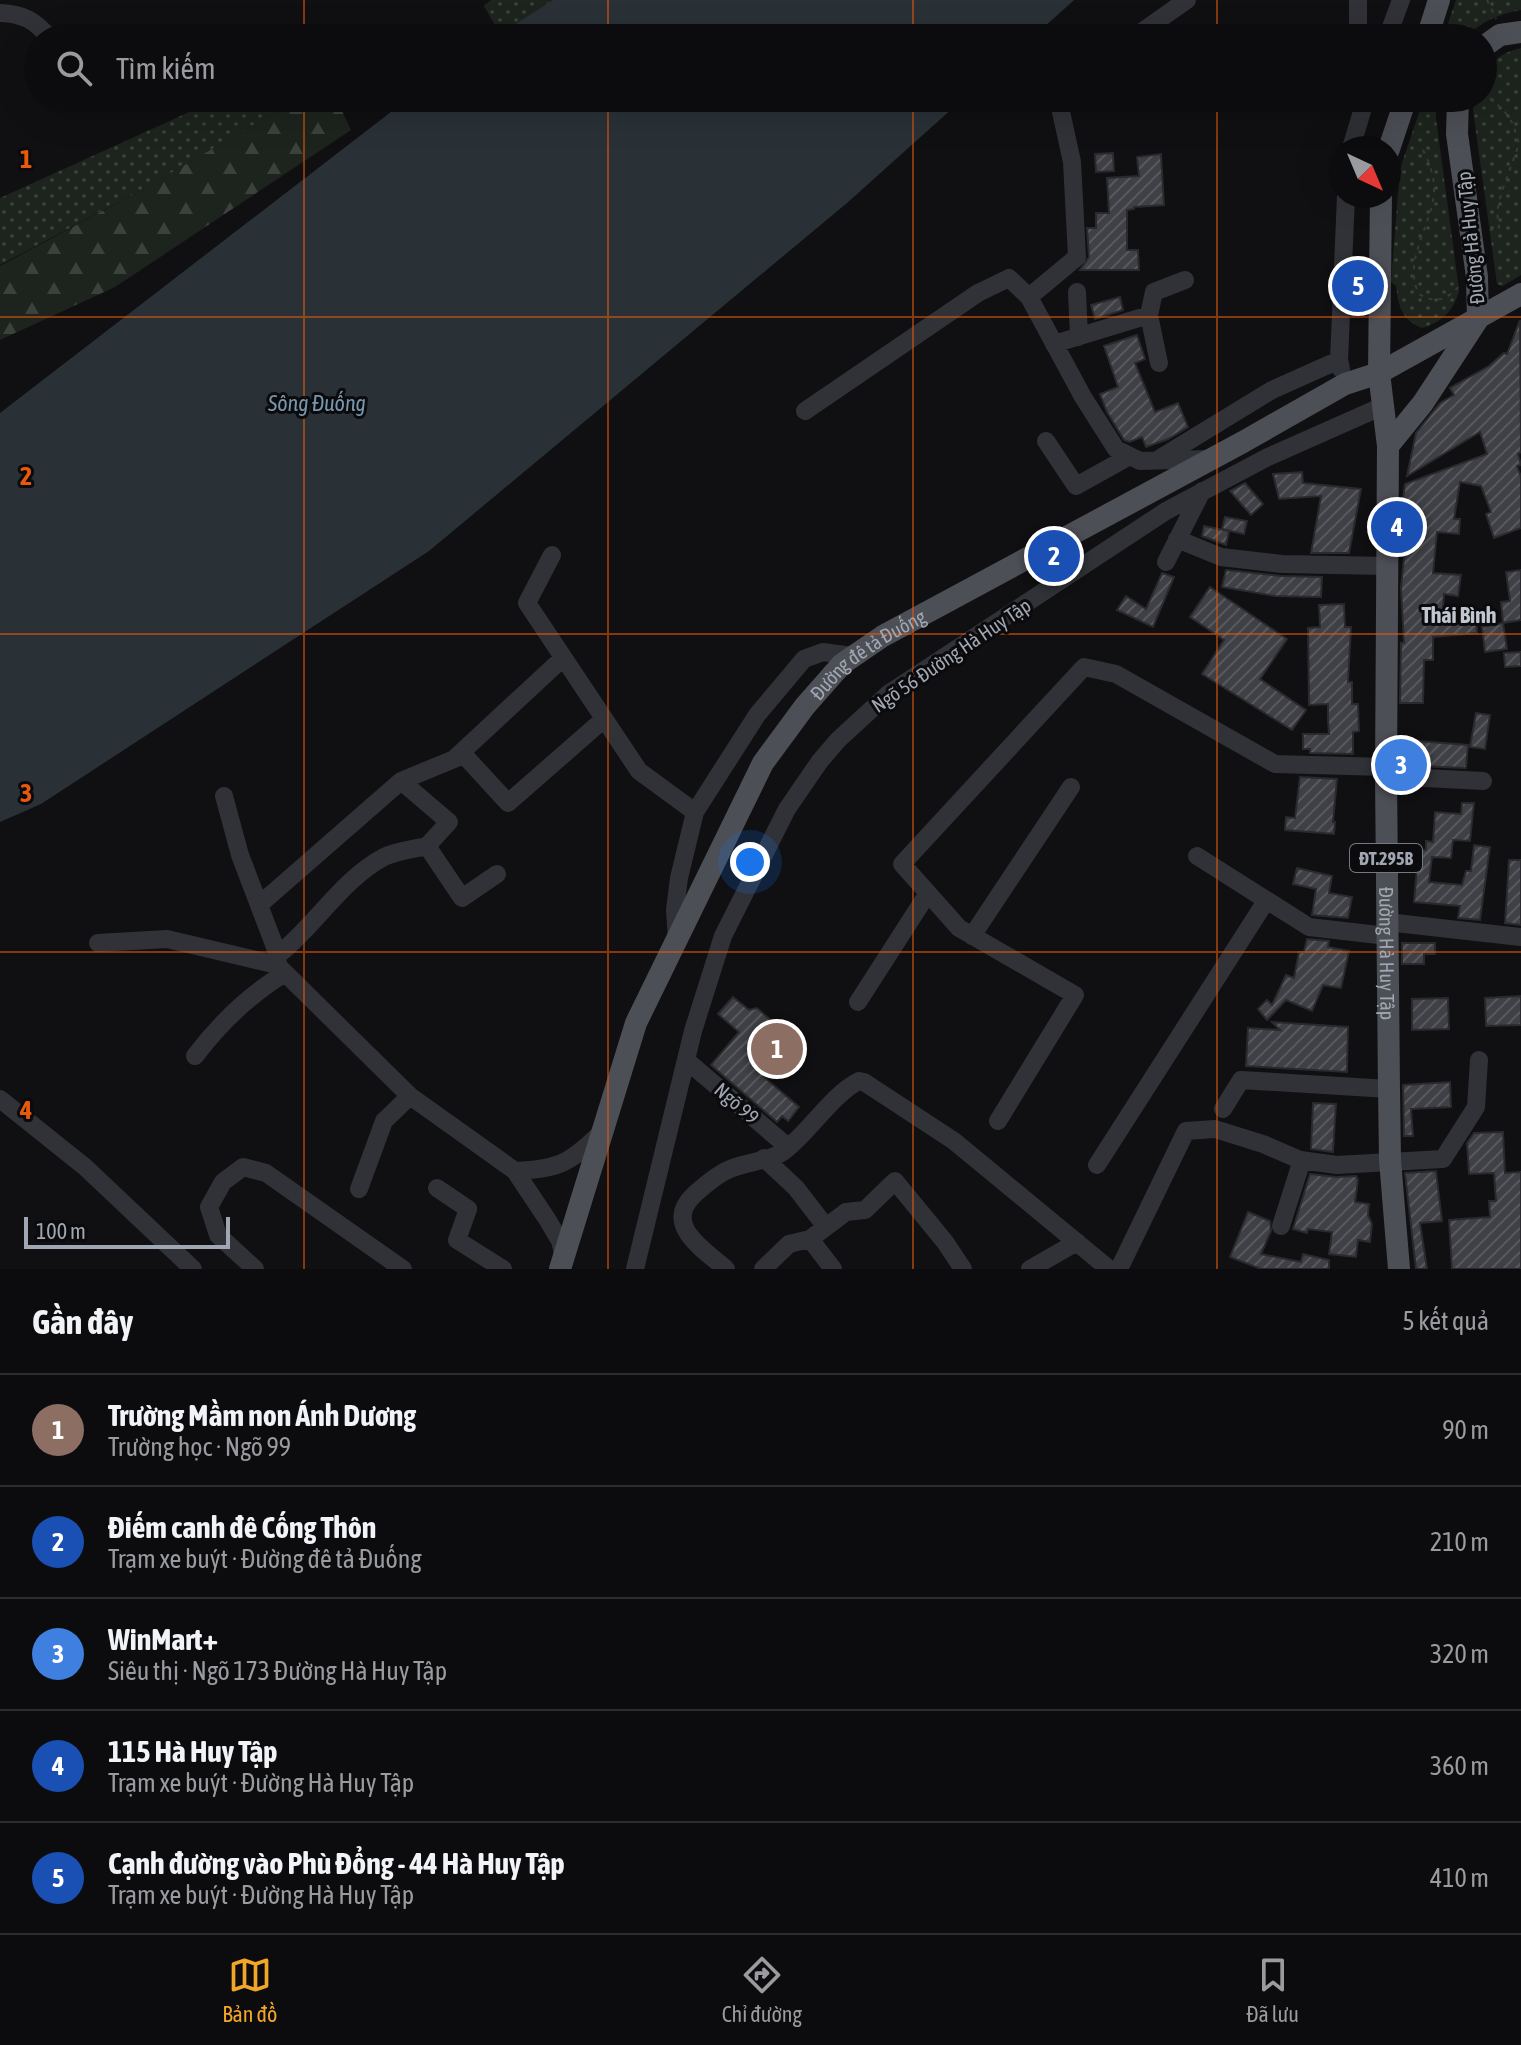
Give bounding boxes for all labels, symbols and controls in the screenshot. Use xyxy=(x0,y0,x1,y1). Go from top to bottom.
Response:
search box xyxy=(24,24,1497,112)
icon: search xyxy=(52,46,96,90)
text: Tìm kiếm xyxy=(116,51,216,85)
north arrow xyxy=(1329,136,1401,208)
text: 1 xyxy=(20,144,32,174)
street label: Đường Hà Huy Tập xyxy=(1452,170,1488,306)
pin: 5 xyxy=(1332,256,1384,316)
water label: Sông Đuống xyxy=(267,390,366,416)
text: 2 xyxy=(20,461,32,491)
pin: 4 xyxy=(1371,497,1423,557)
pin: 2 xyxy=(1028,526,1080,586)
street label: Ngõ 56 Đường Hà Huy Tập xyxy=(867,593,1035,717)
district label: Thái Bình xyxy=(1421,602,1497,628)
street label: Đường đê tả Đuống xyxy=(805,604,930,704)
pin: 3 xyxy=(1375,735,1427,795)
text: 3 xyxy=(20,778,32,808)
your location xyxy=(730,842,770,882)
road number: ĐT.295B xyxy=(1350,844,1422,872)
street label: Đường Hà Huy Tập xyxy=(1376,887,1400,1020)
pin: 1 xyxy=(751,1019,803,1079)
street label: Ngõ 99 xyxy=(710,1078,764,1128)
text: 4 xyxy=(19,1095,32,1125)
scale bar xyxy=(24,1213,230,1249)
text: 100 m xyxy=(36,1218,86,1244)
text: Gần đây xyxy=(32,1302,133,1341)
text: 5 kết quả xyxy=(1402,1306,1489,1336)
text: Trường Mầm non Ánh Dương xyxy=(108,1398,416,1432)
text: 1 xyxy=(52,1415,64,1445)
text: 90 m xyxy=(1442,1415,1489,1445)
text: Trường học · Ngõ 99 xyxy=(108,1432,291,1462)
text: Điếm canh đê Cống Thôn xyxy=(108,1510,376,1544)
text: 2 xyxy=(52,1527,64,1557)
text: 210 m xyxy=(1430,1527,1489,1557)
text: Trạm xe buýt · Đường đê tả Đuống xyxy=(108,1544,422,1574)
text: WinMart+ xyxy=(108,1622,218,1656)
text: 3 xyxy=(52,1639,64,1669)
text: 320 m xyxy=(1430,1639,1489,1669)
text: Siêu thị · Ngõ 173 Đường Hà Huy Tập xyxy=(108,1656,447,1686)
text: 115 Hà Huy Tập xyxy=(108,1734,278,1768)
text: 4 xyxy=(52,1751,64,1781)
text: 360 m xyxy=(1430,1751,1489,1781)
text: Trạm xe buýt · Đường Hà Huy Tập xyxy=(108,1768,414,1798)
text: Cạnh đường vào Phù Đổng - 44 Hà Huy Tập xyxy=(108,1846,565,1880)
text: 5 xyxy=(52,1863,64,1893)
text: 410 m xyxy=(1430,1863,1489,1893)
text: Trạm xe buýt · Đường Hà Huy Tập xyxy=(108,1880,414,1910)
tab: Bản đồ xyxy=(222,1953,277,2027)
tab: Chỉ đường xyxy=(722,1953,802,2027)
tab: Đã lưu xyxy=(1246,1953,1299,2027)

